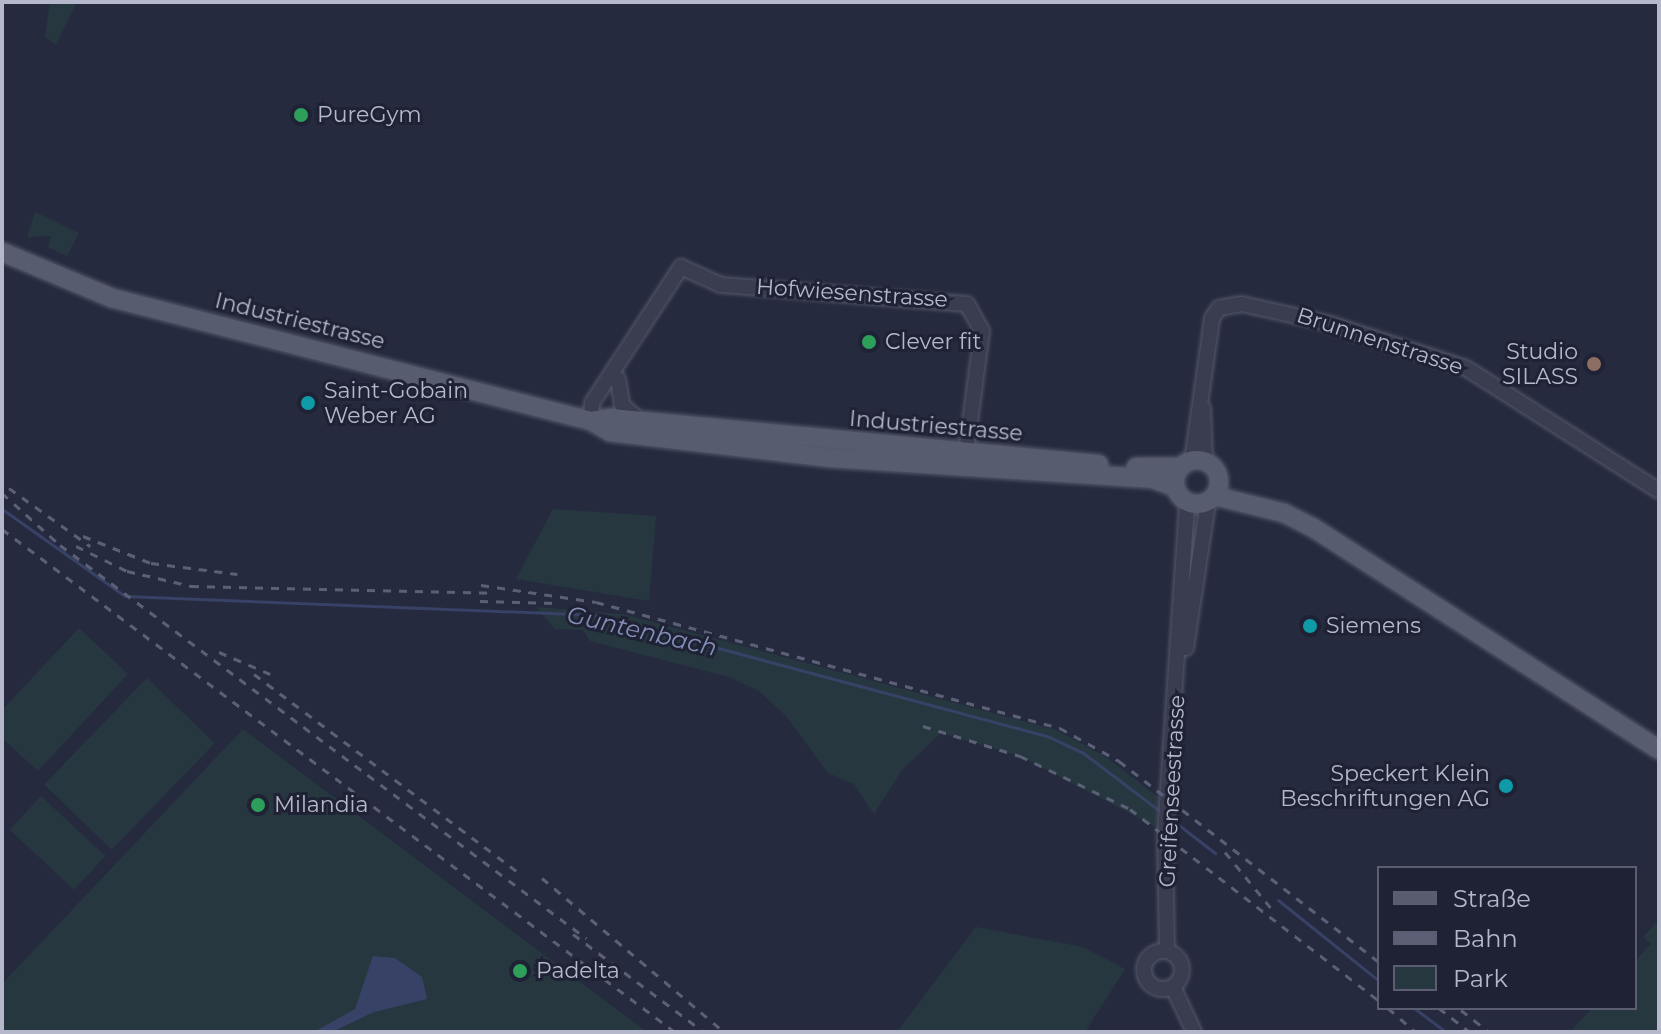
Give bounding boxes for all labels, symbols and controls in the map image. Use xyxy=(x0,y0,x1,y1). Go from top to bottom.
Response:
place label: PureGym xyxy=(317,102,422,128)
marker: PureGym xyxy=(292,106,310,124)
street label: Hofwiesenstrasse xyxy=(755,273,949,313)
street label: Industriestrasse xyxy=(212,287,388,355)
street label: Brunnenstrasse xyxy=(1293,302,1467,380)
place label: Clever fit xyxy=(885,329,981,355)
marker: Clever fit xyxy=(860,333,878,351)
place label: Studio SILASS xyxy=(1502,338,1578,390)
marker: Studio SILASS xyxy=(1585,355,1603,373)
place label: Saint-Gobain Weber AG xyxy=(324,377,468,428)
marker: Saint-Gobain Weber AG xyxy=(299,394,317,412)
street label: Industriestrasse xyxy=(848,405,1024,447)
water label: Guntenbach xyxy=(564,600,720,662)
place label: Siemens xyxy=(1326,613,1421,639)
marker: Siemens xyxy=(1301,617,1319,635)
street label: Greifenseestrasse xyxy=(1154,694,1190,888)
place label: Speckert Klein Beschriftungen AG xyxy=(1280,760,1490,812)
marker: Speckert Klein Beschriftungen AG xyxy=(1497,777,1515,795)
place label: Milandia xyxy=(274,792,369,818)
marker: Milandia xyxy=(249,796,267,814)
legend xyxy=(1377,866,1637,1010)
text: Straße xyxy=(1453,884,1531,913)
text: Bahn xyxy=(1453,924,1518,953)
place label: Padelta xyxy=(536,958,620,984)
marker: Padelta xyxy=(511,962,529,980)
text: Park xyxy=(1453,964,1508,993)

